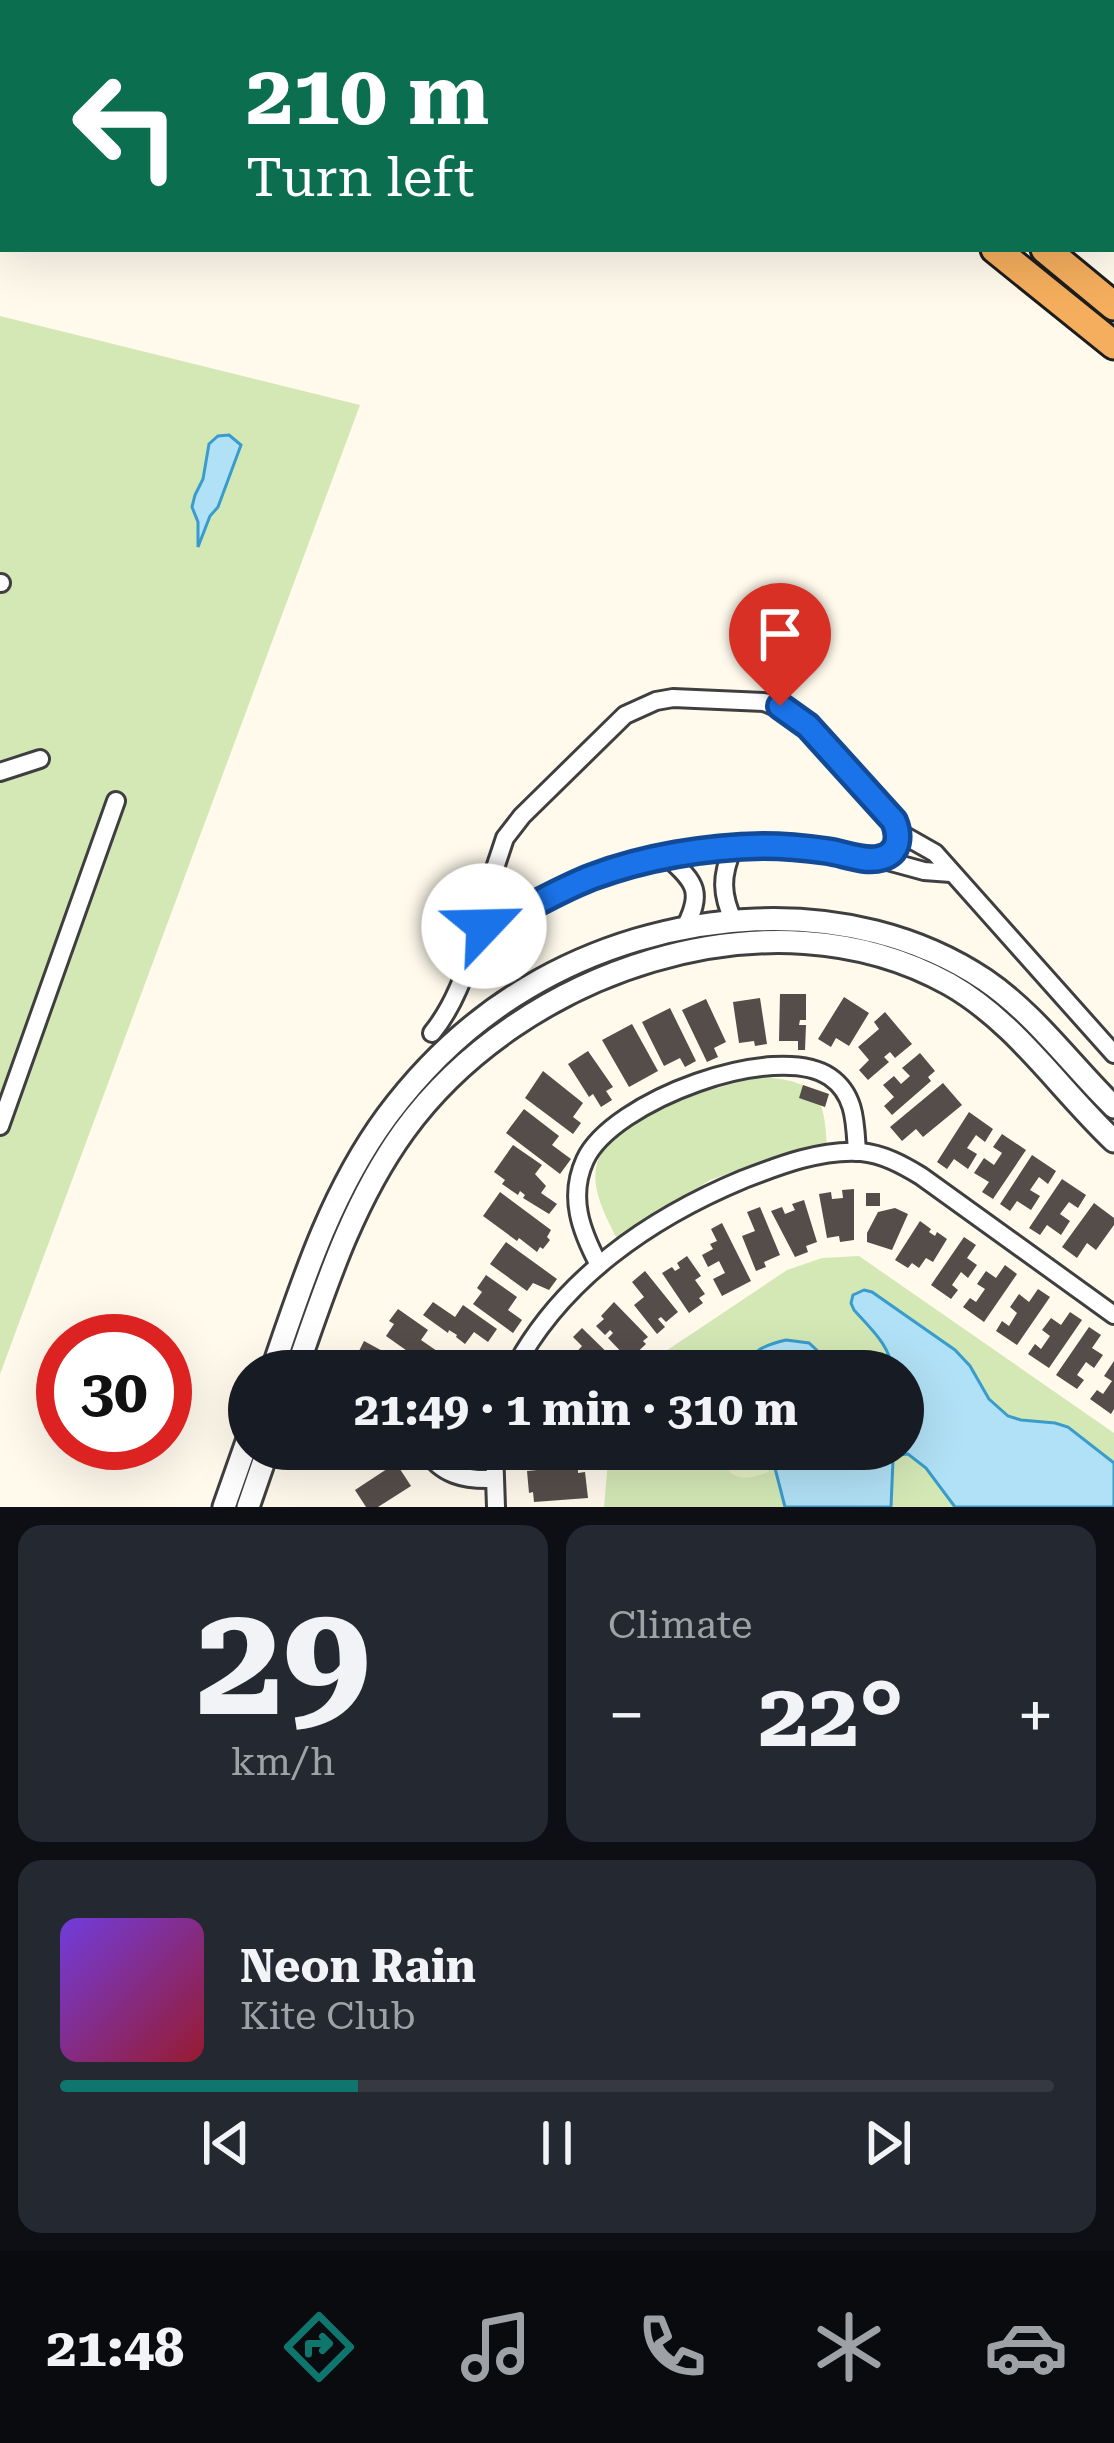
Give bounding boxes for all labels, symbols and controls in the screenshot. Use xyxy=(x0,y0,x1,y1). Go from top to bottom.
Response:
text: 210 m xyxy=(246,46,489,144)
icon: left xyxy=(48,48,204,204)
text: Turn left xyxy=(246,146,474,209)
pin xyxy=(729,583,831,706)
icon: arrive xyxy=(747,601,813,667)
position arrow xyxy=(421,863,547,989)
speed limit sign: 30 xyxy=(36,1314,192,1470)
text: 21:49 · 1 min · 310 m xyxy=(354,1383,798,1436)
text: 29 xyxy=(196,1569,370,1752)
text: Climate xyxy=(608,1602,752,1648)
text: 22° xyxy=(758,1663,904,1768)
text: − xyxy=(608,1677,645,1754)
text: + xyxy=(1017,1677,1054,1754)
text: km/h xyxy=(231,1739,335,1785)
text: Neon Rain xyxy=(240,1940,476,1993)
text: Kite Club xyxy=(240,1993,416,2039)
icon: previous xyxy=(193,2110,259,2176)
icon: pause xyxy=(524,2110,590,2176)
icon: next xyxy=(855,2110,921,2176)
icon: directions xyxy=(277,2305,361,2389)
icon: music xyxy=(454,2305,538,2389)
icon: phone xyxy=(630,2305,714,2389)
icon: climate xyxy=(807,2305,891,2389)
icon: car xyxy=(984,2305,1068,2389)
text: 21:48 xyxy=(46,2316,184,2379)

